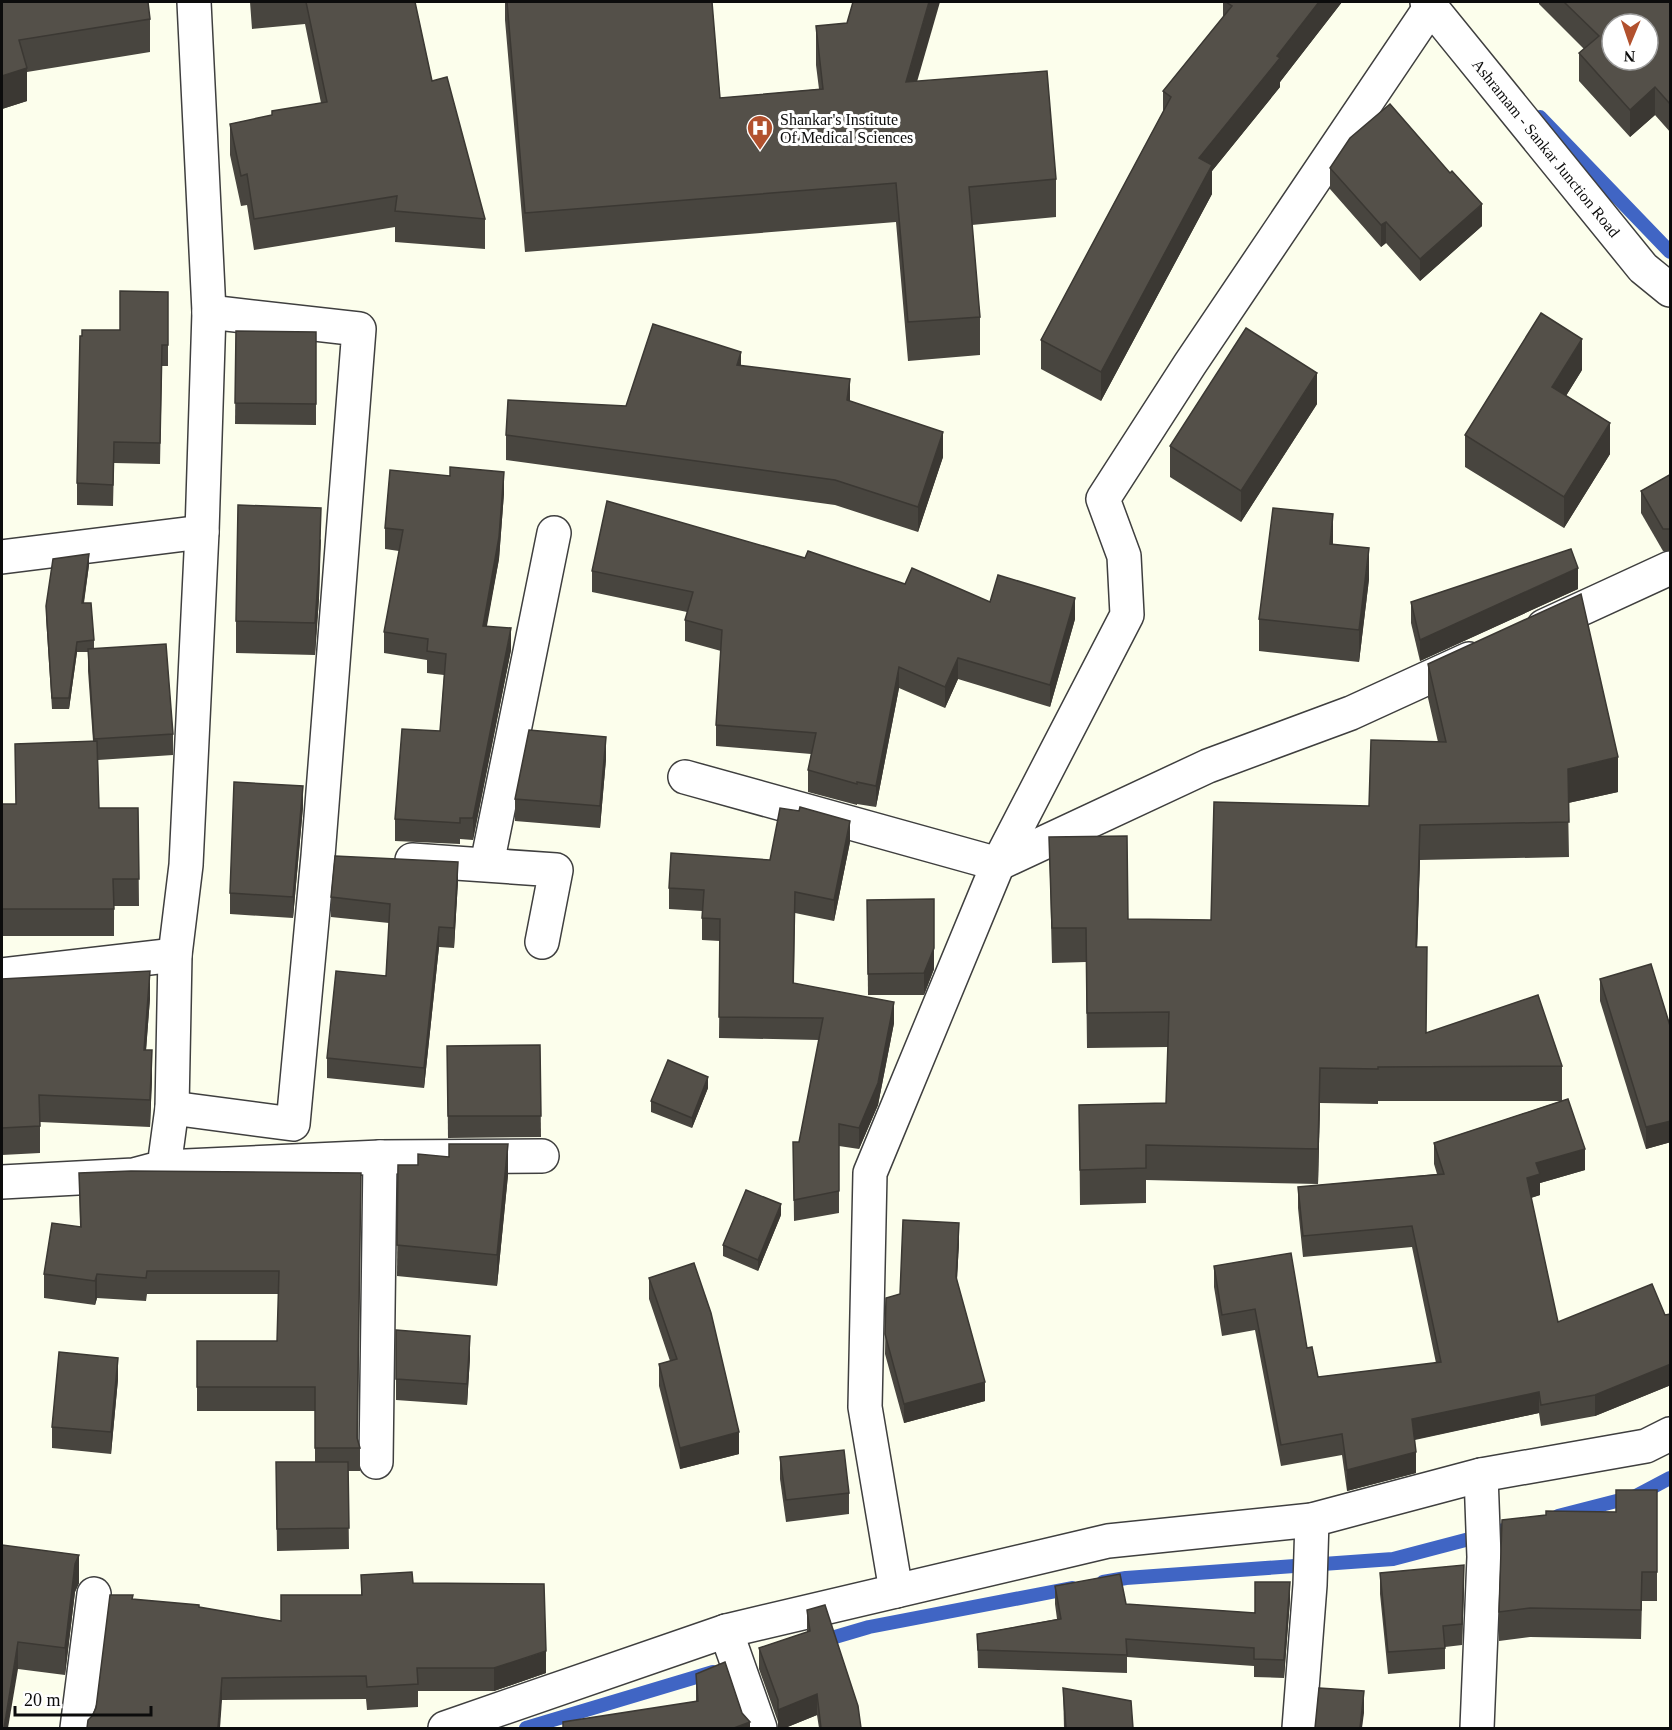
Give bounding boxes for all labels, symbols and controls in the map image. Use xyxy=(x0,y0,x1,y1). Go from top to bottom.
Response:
north arrow xyxy=(1600,12,1660,72)
text: N xyxy=(1623,48,1636,65)
street label: Ashramam - Sankar Junction Road xyxy=(1469,56,1623,240)
place label: Shankar's Institute Of Medical Sciences xyxy=(780,111,913,146)
hospital icon: Shankar's Institute Of Medical Sciences xyxy=(745,113,775,151)
scale bar xyxy=(15,1679,152,1717)
text: 20 m xyxy=(24,1690,61,1710)

